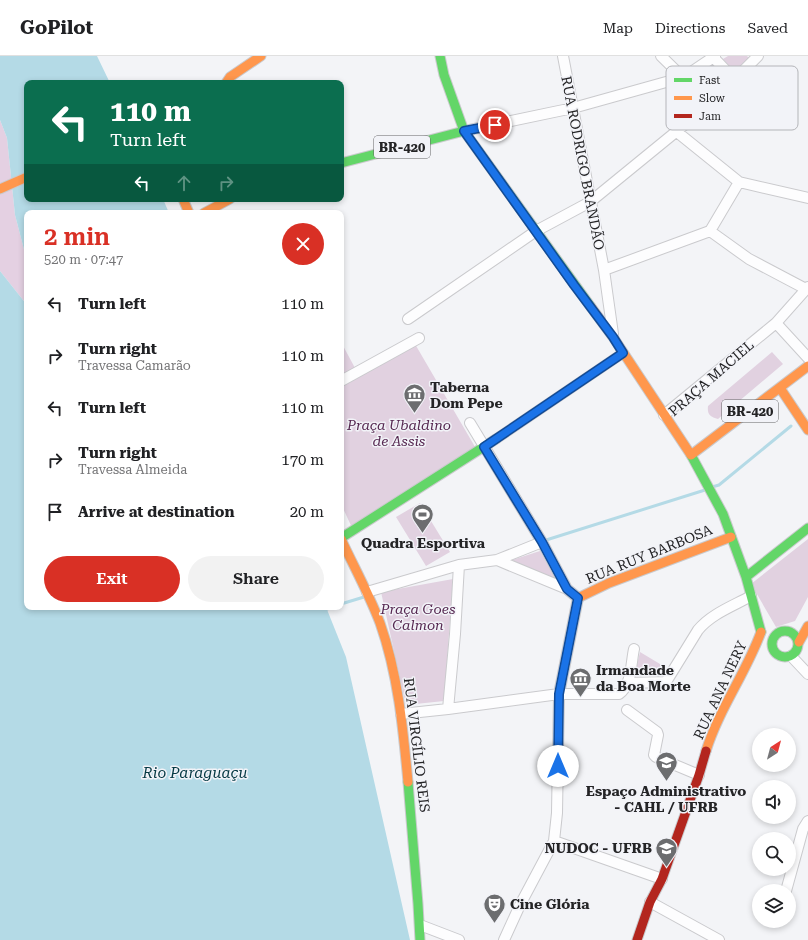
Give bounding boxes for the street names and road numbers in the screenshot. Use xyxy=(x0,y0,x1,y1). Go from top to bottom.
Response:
street label: RUA RODRIGO BRANDÃO xyxy=(558,75,608,251)
road number: BR-420 xyxy=(374,136,430,158)
street label: PRAÇA MACIEL xyxy=(665,337,757,419)
road number: BR-420 xyxy=(722,400,778,422)
street label: RUA RUY BARBOSA xyxy=(583,521,715,587)
street label: RUA ANA NERY xyxy=(690,638,750,742)
street label: RUA VIRGÍLIO REIS xyxy=(401,677,433,814)

